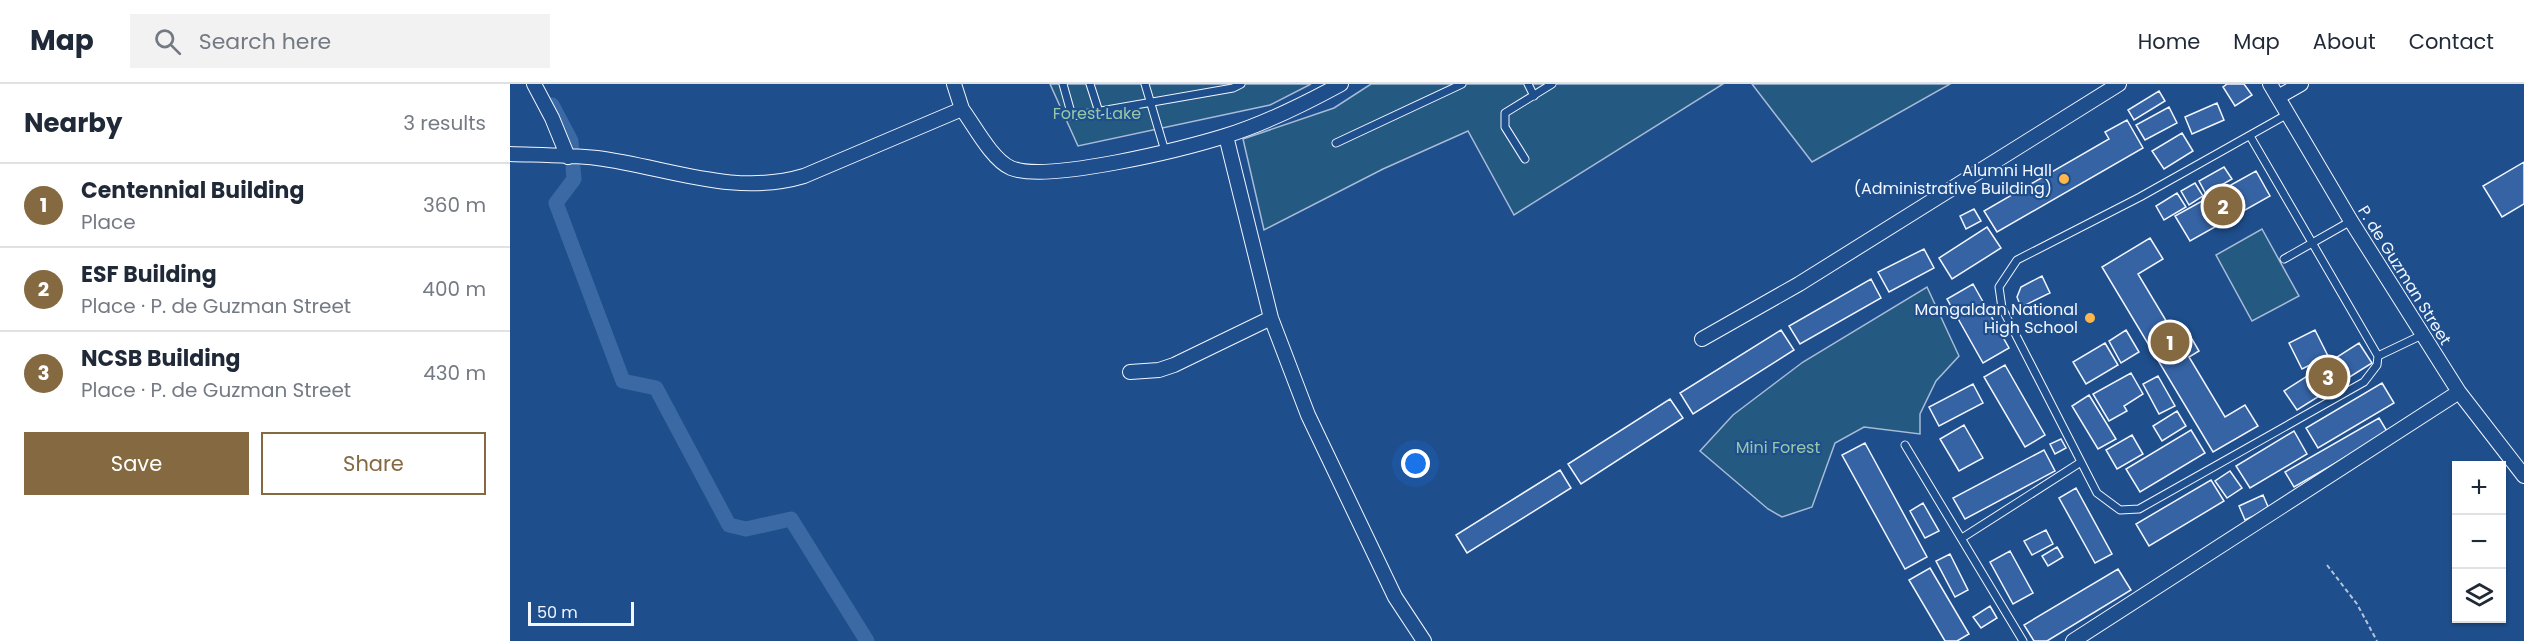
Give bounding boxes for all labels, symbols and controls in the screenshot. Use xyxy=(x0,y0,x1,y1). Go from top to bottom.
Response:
search box xyxy=(130,14,550,68)
text: Map xyxy=(30,21,94,60)
icon: search xyxy=(151,25,184,58)
text: Search here xyxy=(199,26,331,57)
text: Home xyxy=(2138,27,2200,56)
text: Map xyxy=(2233,27,2280,56)
text: About xyxy=(2313,27,2376,56)
text: Contact xyxy=(2409,27,2494,56)
park label: Forest Lake xyxy=(1053,102,1141,125)
text: Nearby xyxy=(24,105,122,141)
text: 3 results xyxy=(403,109,486,137)
place label: Alumni Hall (Administrative Building) xyxy=(1854,159,2052,200)
marker: Alumni Hall (Administrative Building) xyxy=(2057,172,2071,186)
text: Centennial Building xyxy=(81,175,304,206)
pin: 2 xyxy=(2204,184,2242,228)
text: 1 xyxy=(40,191,47,219)
text: 360 m xyxy=(423,191,486,219)
street label: P. de Guzman Street xyxy=(2352,201,2457,350)
text: Place xyxy=(81,208,136,236)
text: ESF Building xyxy=(81,259,217,290)
text: 2 xyxy=(38,275,49,303)
text: 400 m xyxy=(422,275,486,303)
text: Place · P. de Guzman Street xyxy=(81,292,351,320)
place label: Mangaldan National High School xyxy=(1914,298,2078,339)
marker: Mangaldan National High School xyxy=(2083,311,2097,325)
pin: 1 xyxy=(2150,320,2190,364)
text: NCSB Building xyxy=(81,343,241,374)
pin: 3 xyxy=(2308,354,2348,400)
text: 3 xyxy=(37,359,50,387)
text: 430 m xyxy=(423,359,486,387)
text: Place · P. de Guzman Street xyxy=(81,376,351,404)
button: Save xyxy=(24,432,249,495)
button: Share xyxy=(261,432,486,495)
park label: Mini Forest xyxy=(1736,436,1820,459)
your location xyxy=(1401,449,1430,478)
map controls xyxy=(2452,461,2506,623)
button: + xyxy=(2452,461,2506,515)
button: − xyxy=(2452,515,2506,569)
button: layers xyxy=(2452,569,2506,623)
scale bar xyxy=(528,599,634,626)
text: 50 m xyxy=(537,601,578,624)

